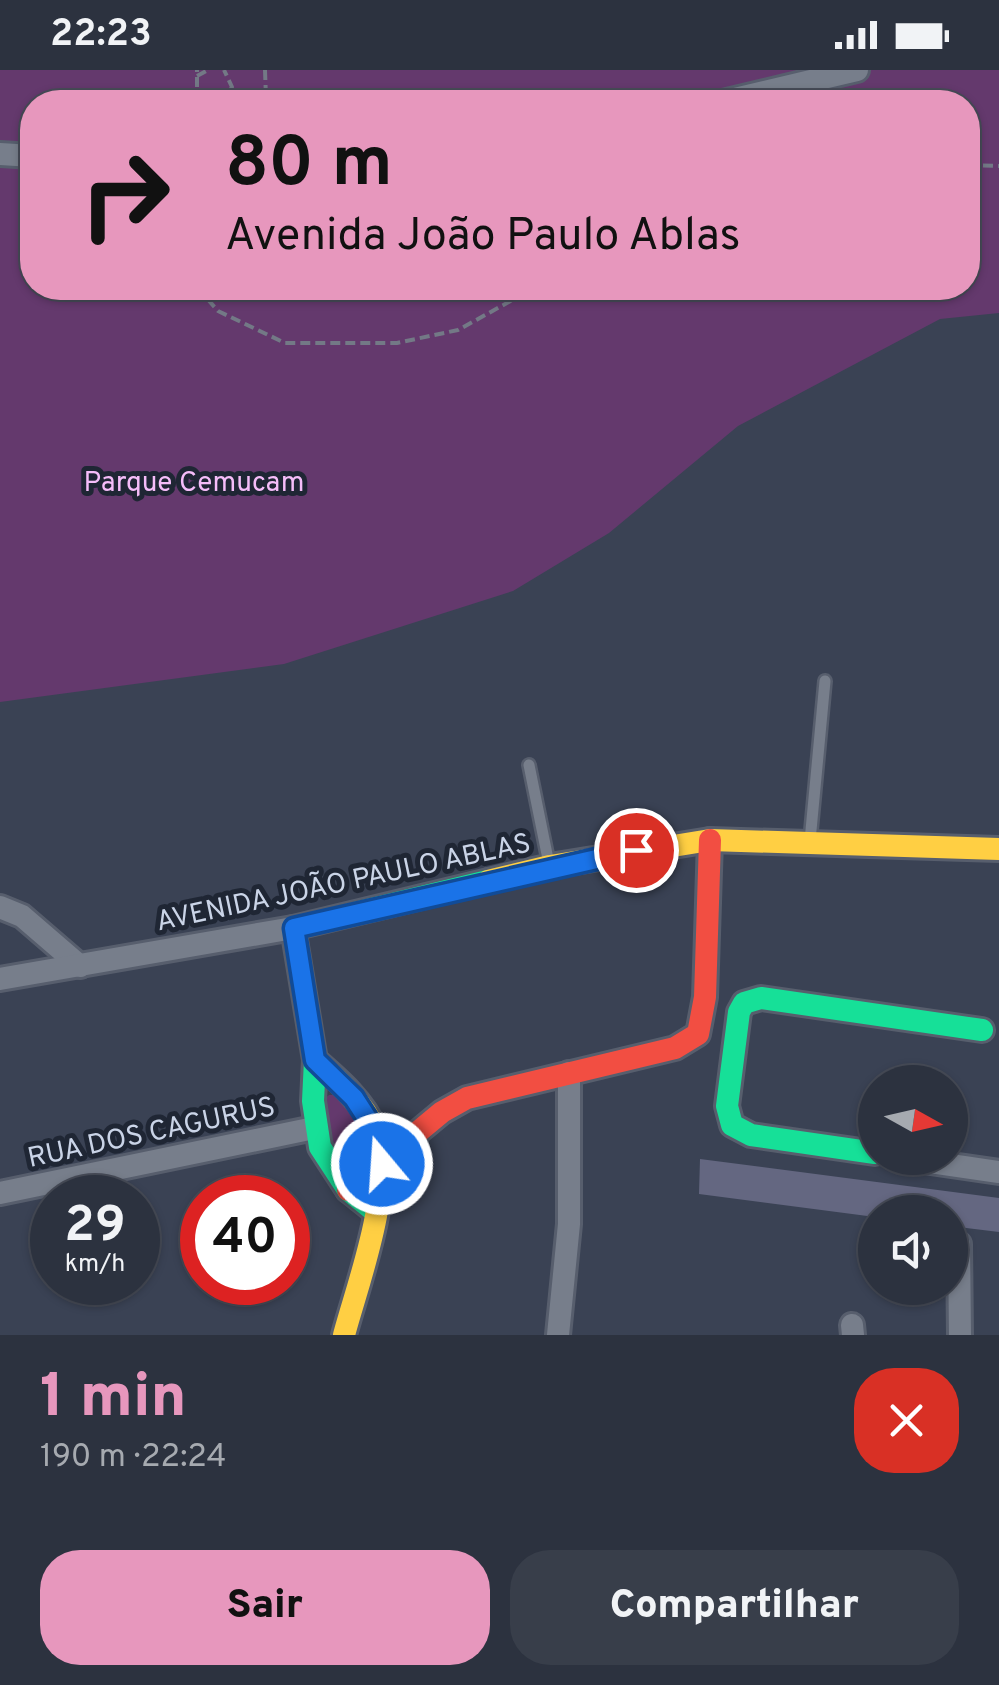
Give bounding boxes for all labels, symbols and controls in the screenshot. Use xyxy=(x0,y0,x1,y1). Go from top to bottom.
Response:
text: 22:23 xyxy=(50,11,152,60)
text: 80 m xyxy=(225,122,393,211)
icon: right xyxy=(60,130,190,260)
text: Avenida João Paulo Ablas xyxy=(225,209,741,266)
park label: Parque Cemucam xyxy=(84,466,304,502)
pin xyxy=(594,808,679,893)
icon: arrive xyxy=(609,823,664,878)
street label: AVENIDA JOÃO PAULO ABLAS xyxy=(153,826,534,941)
north arrow xyxy=(858,1065,968,1175)
map controls xyxy=(858,1065,968,1305)
street label: RUA DOS CAGURUS xyxy=(25,1090,279,1178)
position arrow xyxy=(330,1112,434,1216)
speed limit sign: 40 xyxy=(180,1175,310,1305)
button: sound xyxy=(858,1195,968,1305)
text: 29 xyxy=(64,1196,126,1259)
text: km/h xyxy=(65,1249,125,1281)
text: 1 min xyxy=(40,1362,187,1438)
button: close xyxy=(854,1368,959,1473)
text: 190 m · 22:24 xyxy=(40,1438,227,1478)
button: Sair xyxy=(40,1550,490,1665)
button: Compartilhar xyxy=(510,1550,959,1665)

